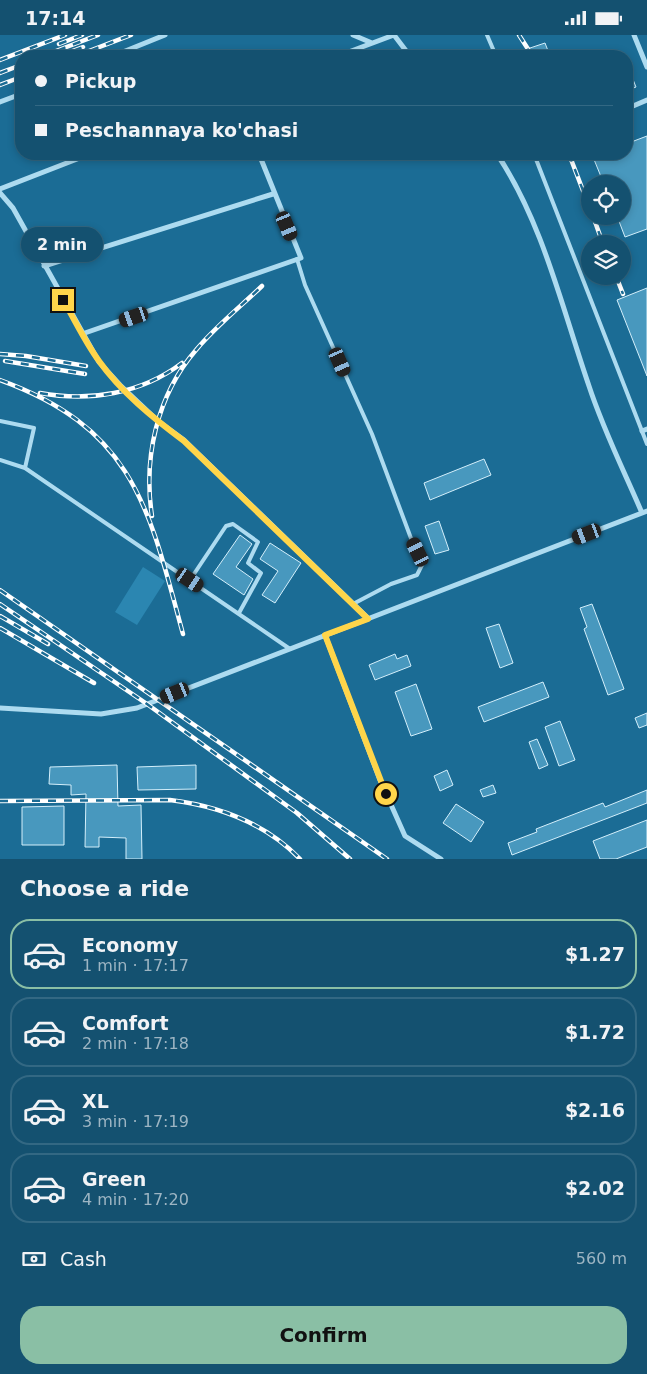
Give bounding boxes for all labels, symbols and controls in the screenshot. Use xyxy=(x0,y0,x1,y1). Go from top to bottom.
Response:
text: 17:14 xyxy=(25,7,85,29)
text: Pickup xyxy=(65,70,136,92)
text: Peschannaya ko'chasi xyxy=(65,119,298,141)
map controls xyxy=(581,175,631,285)
button: locate xyxy=(581,175,631,225)
car xyxy=(274,209,299,243)
callout: 2 min xyxy=(22,227,104,263)
text: 2 min xyxy=(37,235,87,254)
button: layers xyxy=(581,235,631,285)
route end xyxy=(52,289,74,311)
car xyxy=(117,305,150,329)
car xyxy=(327,345,352,379)
car xyxy=(570,522,603,546)
car xyxy=(404,535,431,569)
car xyxy=(173,565,206,595)
car xyxy=(158,680,191,706)
route start xyxy=(375,783,397,805)
text: Choose a ride xyxy=(20,876,189,901)
icon: car xyxy=(22,932,67,977)
text: Economy xyxy=(82,934,178,956)
text: $1.27 xyxy=(565,943,625,965)
text: 1 min · 17:17 xyxy=(82,956,189,975)
icon: car xyxy=(22,1010,67,1055)
text: Comfort xyxy=(82,1012,169,1034)
text: $1.72 xyxy=(565,1021,625,1043)
text: 2 min · 17:18 xyxy=(82,1034,189,1053)
icon: car xyxy=(22,1088,67,1133)
text: XL xyxy=(82,1090,109,1112)
text: $2.16 xyxy=(565,1099,625,1121)
text: 3 min · 17:19 xyxy=(82,1112,189,1131)
icon: car xyxy=(22,1166,67,1211)
text: Green xyxy=(82,1168,146,1190)
text: $2.02 xyxy=(565,1177,625,1199)
text: 4 min · 17:20 xyxy=(82,1190,189,1209)
icon: cash xyxy=(20,1245,48,1273)
text: Cash xyxy=(60,1248,107,1270)
text: 560 m xyxy=(576,1249,627,1268)
button: Confirm xyxy=(20,1306,627,1364)

